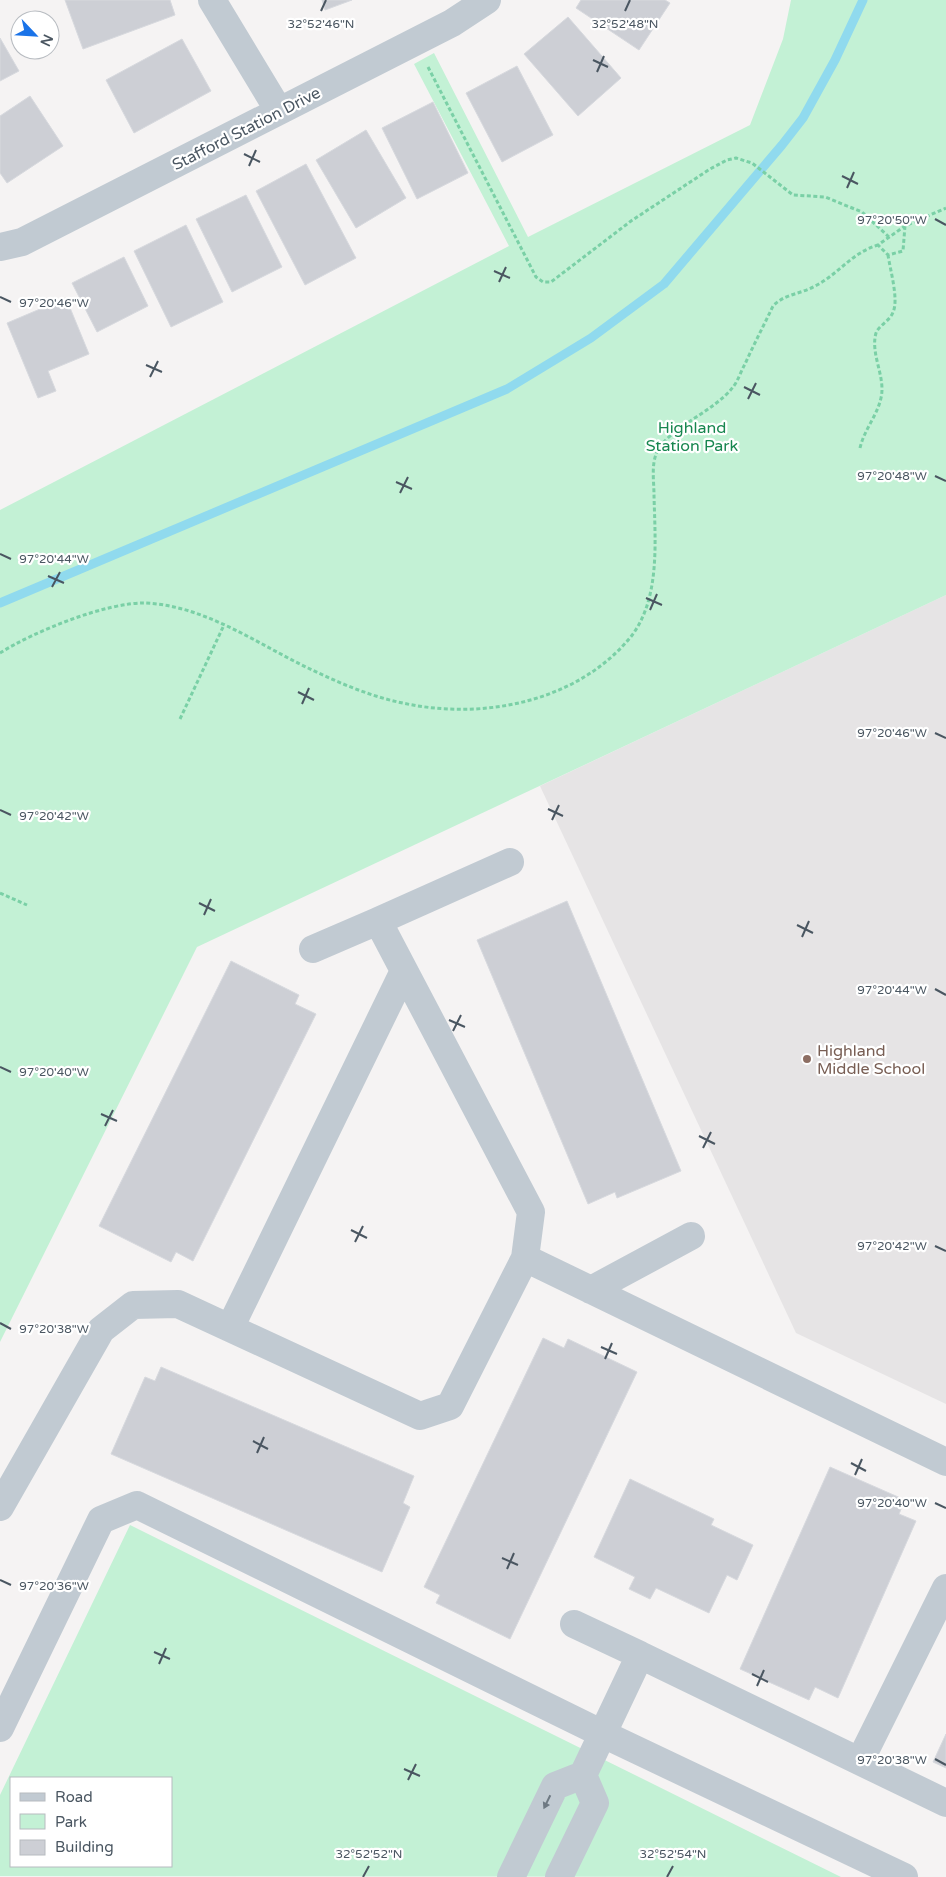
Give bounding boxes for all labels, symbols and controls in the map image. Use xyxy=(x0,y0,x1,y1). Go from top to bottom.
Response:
north arrow xyxy=(10,10,60,60)
text: 32°52'46"N xyxy=(288,17,355,31)
text: 32°52'48"N xyxy=(592,17,659,31)
text: N xyxy=(36,32,56,49)
street label: Stafford Station Drive xyxy=(169,83,324,175)
text: 97°20'50"W xyxy=(857,213,927,227)
text: 97°20'46"W xyxy=(19,296,89,310)
park label: Highland Station Park xyxy=(646,418,738,456)
text: 97°20'48"W xyxy=(857,469,927,483)
text: 97°20'44"W xyxy=(19,552,89,566)
text: 97°20'46"W xyxy=(857,726,927,740)
text: 97°20'42"W xyxy=(19,809,89,823)
text: 97°20'44"W xyxy=(857,983,927,997)
place label: Highland Middle School xyxy=(817,1041,925,1079)
marker: Highland Middle School xyxy=(801,1053,813,1065)
text: 97°20'40"W xyxy=(19,1065,89,1079)
text: 97°20'42"W xyxy=(857,1239,927,1253)
text: 97°20'38"W xyxy=(19,1322,89,1336)
text: 97°20'40"W xyxy=(857,1496,927,1510)
text: 97°20'36"W xyxy=(19,1579,89,1593)
text: 97°20'38"W xyxy=(857,1753,927,1767)
legend xyxy=(10,1777,172,1867)
text: Road xyxy=(55,1788,93,1806)
one-way arrow xyxy=(543,1795,551,1810)
text: Park xyxy=(55,1813,87,1831)
text: Building xyxy=(55,1838,114,1856)
text: 32°52'52"N xyxy=(336,1847,403,1861)
text: 32°52'54"N xyxy=(640,1847,707,1861)

